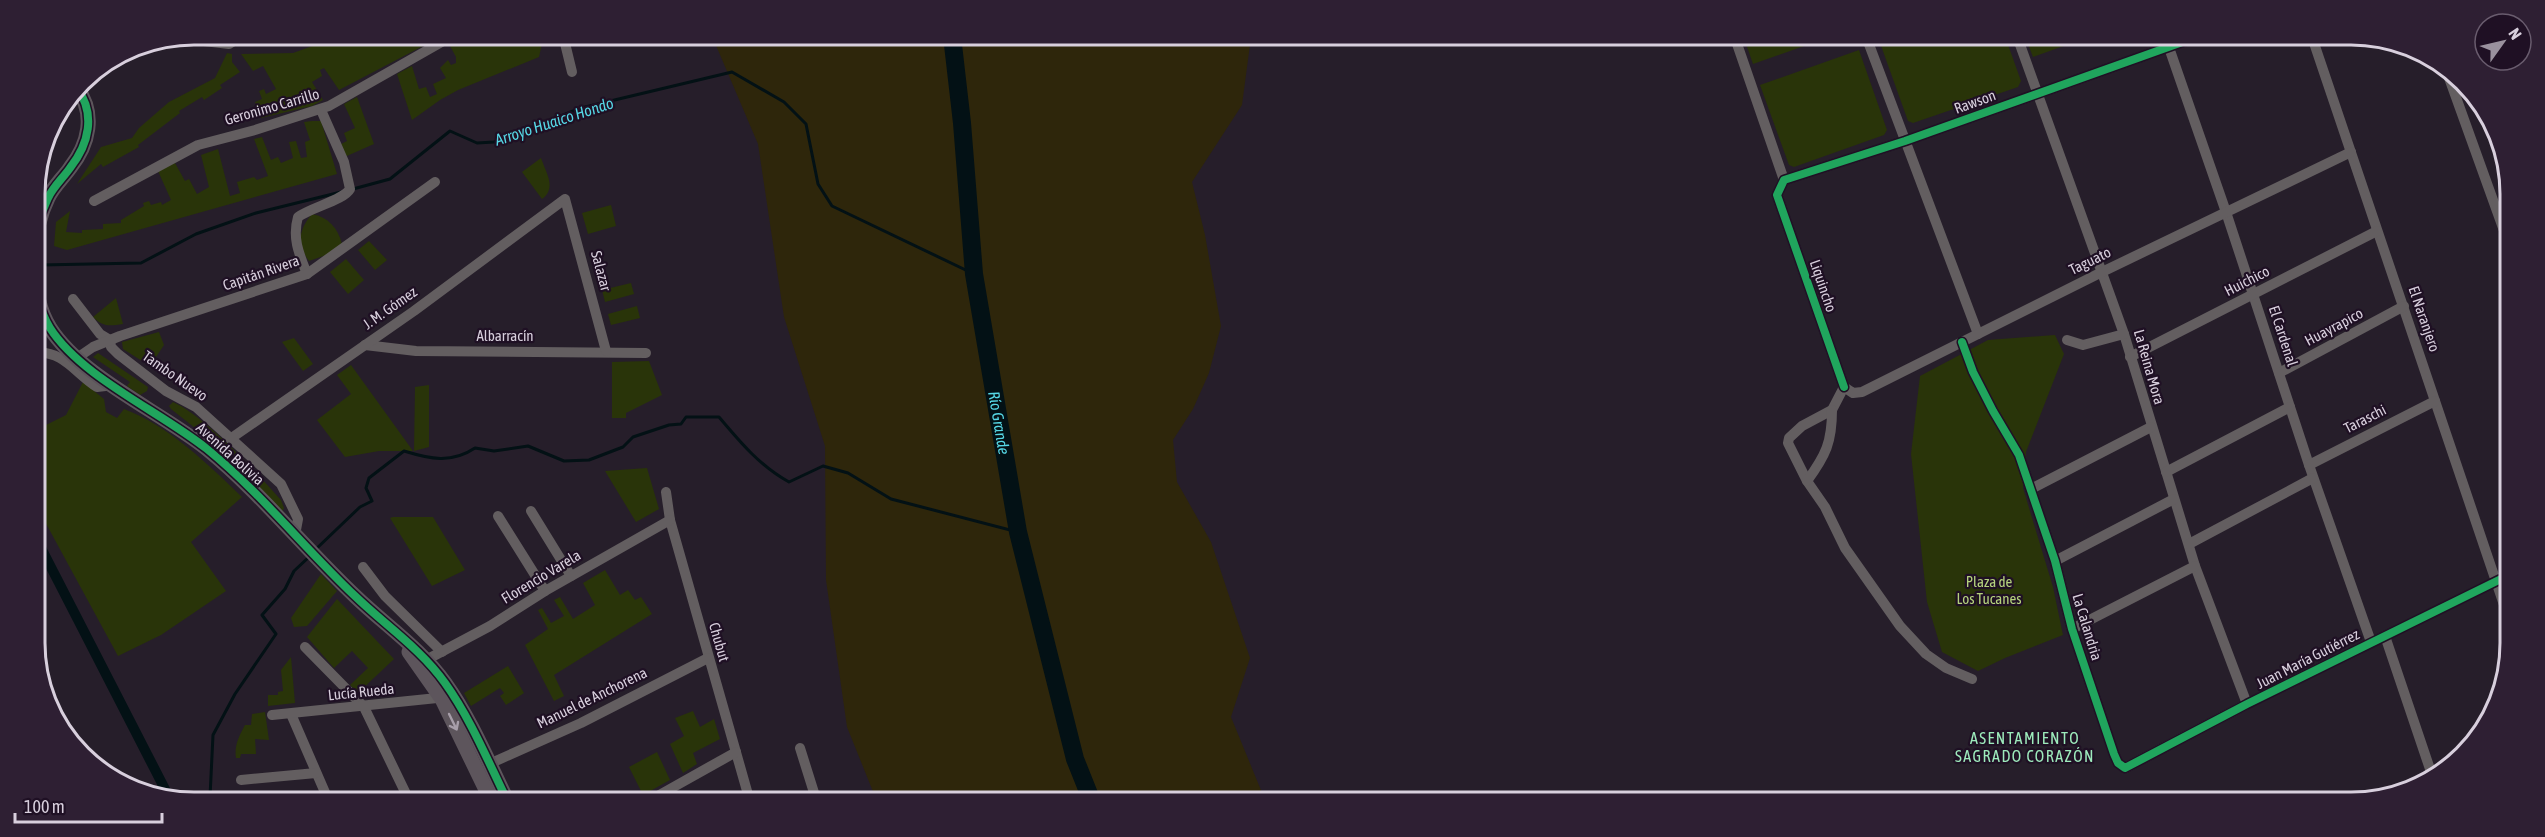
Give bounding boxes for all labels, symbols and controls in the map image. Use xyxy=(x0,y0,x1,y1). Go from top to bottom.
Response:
north arrow xyxy=(2473,12,2533,72)
text: N xyxy=(2505,25,2526,43)
street label: Geronimo Carrillo xyxy=(223,85,321,128)
street label: Rawson xyxy=(1952,86,1998,117)
water label: Arroyo Huaico Hondo xyxy=(491,93,616,150)
street label: Taguato xyxy=(2066,243,2113,278)
street label: Salazar xyxy=(588,249,615,293)
street label: Capitán Rivera xyxy=(220,251,301,294)
street label: Liquincho xyxy=(1807,257,1840,314)
street label: Huichico xyxy=(2221,262,2272,299)
street label: J. M. Gómez xyxy=(359,283,420,332)
street label: El Naranjero xyxy=(2405,284,2444,354)
street label: El Cardenal xyxy=(2266,303,2301,368)
street label: Huayrapico xyxy=(2302,304,2366,349)
street label: Albarracín xyxy=(476,327,534,344)
street label: La Reina Mora xyxy=(2131,327,2168,406)
street label: Tambo Nuevo xyxy=(140,347,211,404)
water label: Río Grande xyxy=(985,390,1014,456)
street label: Taraschi xyxy=(2341,401,2389,436)
street label: Avenida Bolivia xyxy=(193,419,268,488)
street label: Florencio Varela xyxy=(498,546,584,607)
park label: Plaza de Los Tucanes xyxy=(1956,573,2022,607)
street label: La Calandria xyxy=(2069,591,2106,662)
street label: Chubut xyxy=(706,620,733,663)
street label: Juan María Gutiérrez xyxy=(2254,625,2363,692)
street label: Manuel de Anchorena xyxy=(534,664,650,732)
street label: Lucía Rueda xyxy=(327,680,395,703)
one-way arrow xyxy=(447,712,459,730)
district label: ASENTAMIENTO SAGRADO CORAZÓN xyxy=(1955,729,2095,765)
scale bar xyxy=(15,786,162,824)
text: 100 m xyxy=(24,796,65,817)

